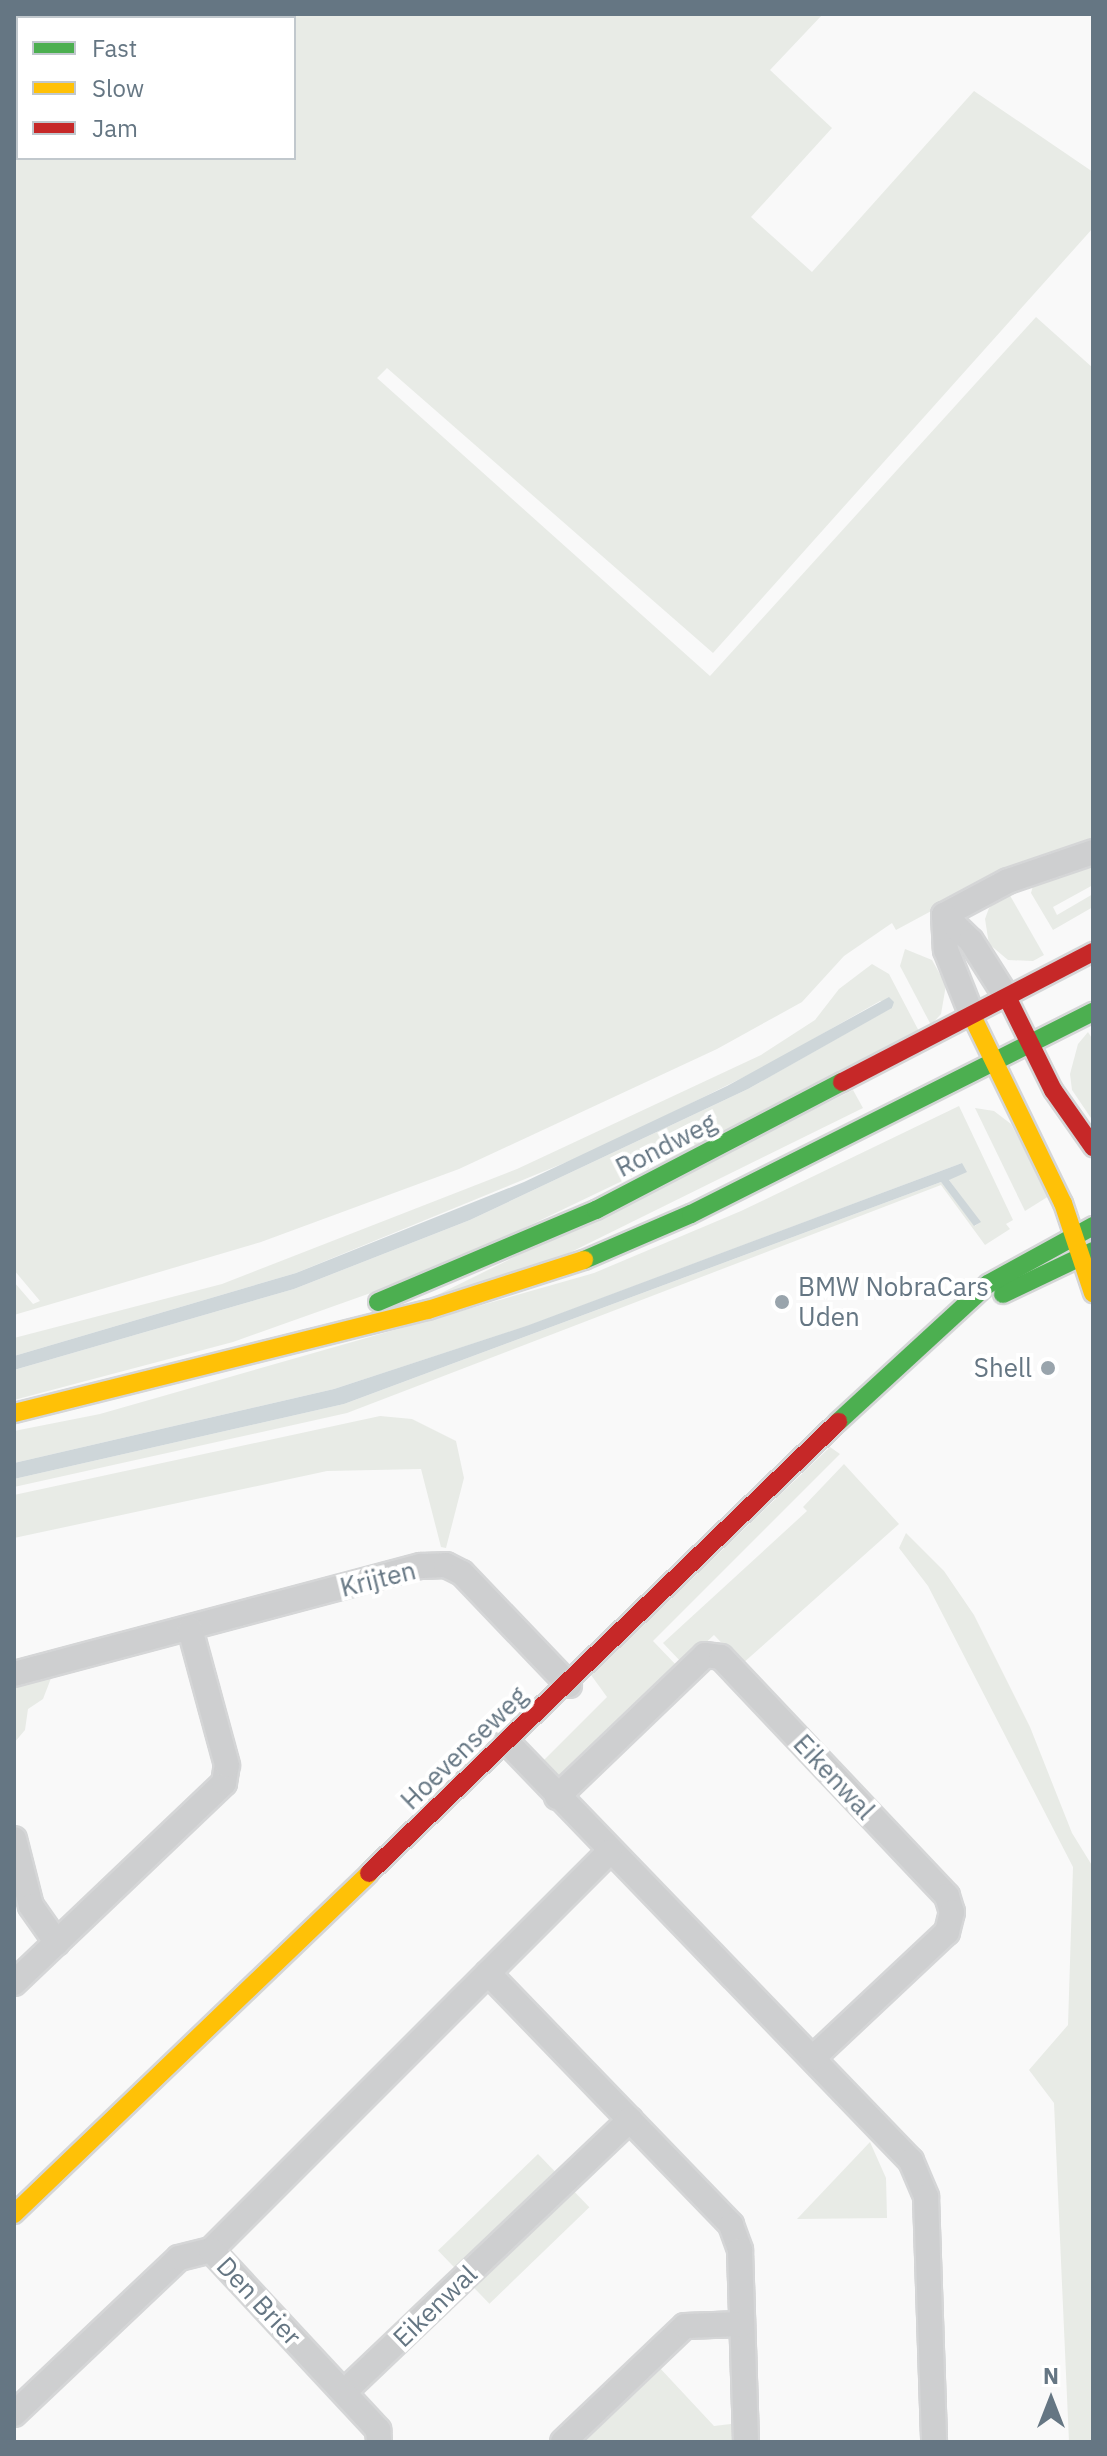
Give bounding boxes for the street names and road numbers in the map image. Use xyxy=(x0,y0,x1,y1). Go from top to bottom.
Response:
street label: Rondweg xyxy=(611,1106,721,1184)
street label: Krijten xyxy=(337,1555,419,1603)
street label: Hoevenseweg xyxy=(394,1680,534,1816)
street label: Eikenwal xyxy=(787,1728,881,1826)
street label: Den Brier xyxy=(210,2250,308,2352)
street label: Eikenwal xyxy=(387,2258,483,2354)

